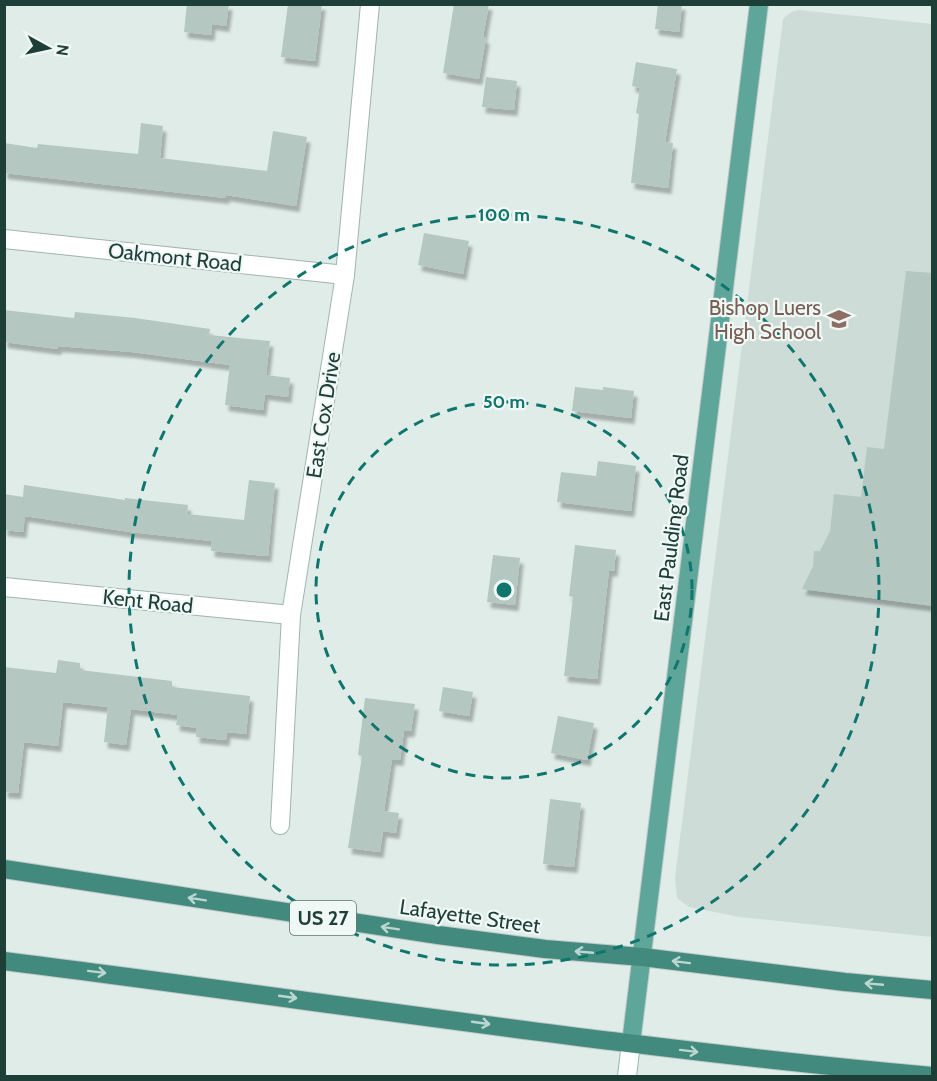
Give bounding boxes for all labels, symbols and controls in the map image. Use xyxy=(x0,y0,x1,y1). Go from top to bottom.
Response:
north arrow xyxy=(18,18,78,78)
text: N xyxy=(52,43,73,57)
text: 100 m xyxy=(478,204,530,226)
street label: Oakmont Road xyxy=(107,238,243,276)
place label: Bishop Luers High School xyxy=(709,295,821,344)
school or university icon: Bishop Luers High School xyxy=(826,306,852,332)
street label: East Cox Drive xyxy=(301,350,345,480)
text: 50 m xyxy=(483,391,525,413)
street label: East Paulding Road xyxy=(648,453,694,623)
centre of rings xyxy=(494,580,514,600)
street label: Kent Road xyxy=(102,584,194,618)
one-way arrow xyxy=(188,893,208,904)
street label: Lafayette Street xyxy=(398,894,542,938)
road number: US 27 xyxy=(290,901,356,935)
one-way arrow xyxy=(381,922,400,933)
one-way arrow xyxy=(574,946,594,957)
one-way arrow xyxy=(671,956,691,967)
one-way arrow xyxy=(87,967,107,978)
one-way arrow xyxy=(865,978,885,989)
one-way arrow xyxy=(277,992,297,1003)
one-way arrow xyxy=(470,1018,490,1029)
one-way arrow xyxy=(678,1045,698,1056)

